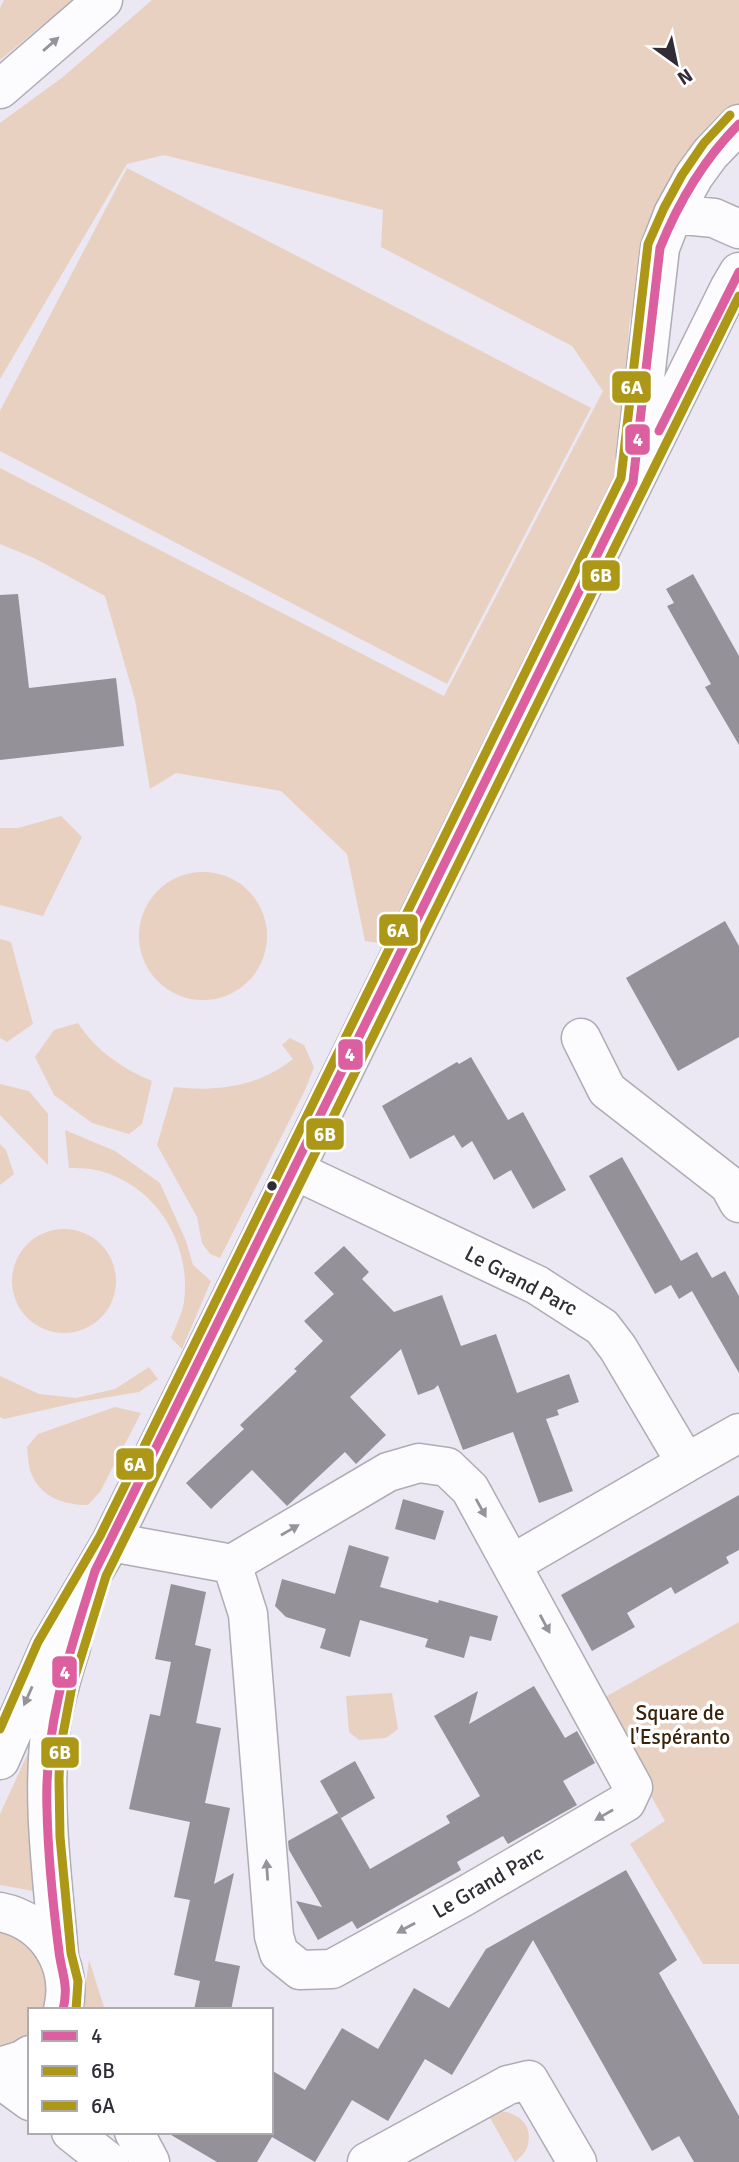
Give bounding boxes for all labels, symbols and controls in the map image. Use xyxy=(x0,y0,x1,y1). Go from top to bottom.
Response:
north arrow xyxy=(641,28,711,98)
one-way arrow xyxy=(43,37,60,52)
text: N xyxy=(673,63,697,90)
line badge: 6A xyxy=(611,370,652,404)
text: 6A xyxy=(621,376,643,400)
line badge: 4 xyxy=(624,423,651,456)
text: 4 xyxy=(633,428,643,452)
line badge: 6B xyxy=(581,559,621,592)
text: 6B xyxy=(590,564,612,588)
line badge: 6A xyxy=(378,913,419,947)
text: 6A xyxy=(387,919,409,943)
line badge: 4 xyxy=(337,1038,364,1071)
text: 4 xyxy=(345,1043,355,1067)
line badge: 6B xyxy=(305,1117,345,1151)
text: 6B xyxy=(314,1123,336,1147)
unlabelled marker xyxy=(265,1179,279,1193)
street label: Le Grand Parc xyxy=(460,1240,582,1322)
line badge: 6A xyxy=(115,1447,155,1481)
text: 6A xyxy=(124,1453,146,1477)
one-way arrow xyxy=(475,1498,487,1518)
one-way arrow xyxy=(281,1523,300,1536)
one-way arrow xyxy=(539,1614,550,1634)
line badge: 4 xyxy=(51,1655,78,1689)
text: 4 xyxy=(60,1661,70,1685)
one-way arrow xyxy=(22,1686,34,1706)
park label: Square de l'Espéranto xyxy=(630,1700,730,1750)
line badge: 6B xyxy=(40,1736,80,1769)
text: 6B xyxy=(49,1741,71,1765)
one-way arrow xyxy=(594,1809,613,1821)
street label: Le Grand Parc xyxy=(428,1840,548,1924)
one-way arrow xyxy=(261,1859,272,1881)
one-way arrow xyxy=(397,1922,416,1934)
legend xyxy=(28,2008,273,2134)
text: 4 xyxy=(91,2023,102,2049)
text: 6B xyxy=(91,2058,115,2084)
text: 6A xyxy=(91,2093,115,2119)

